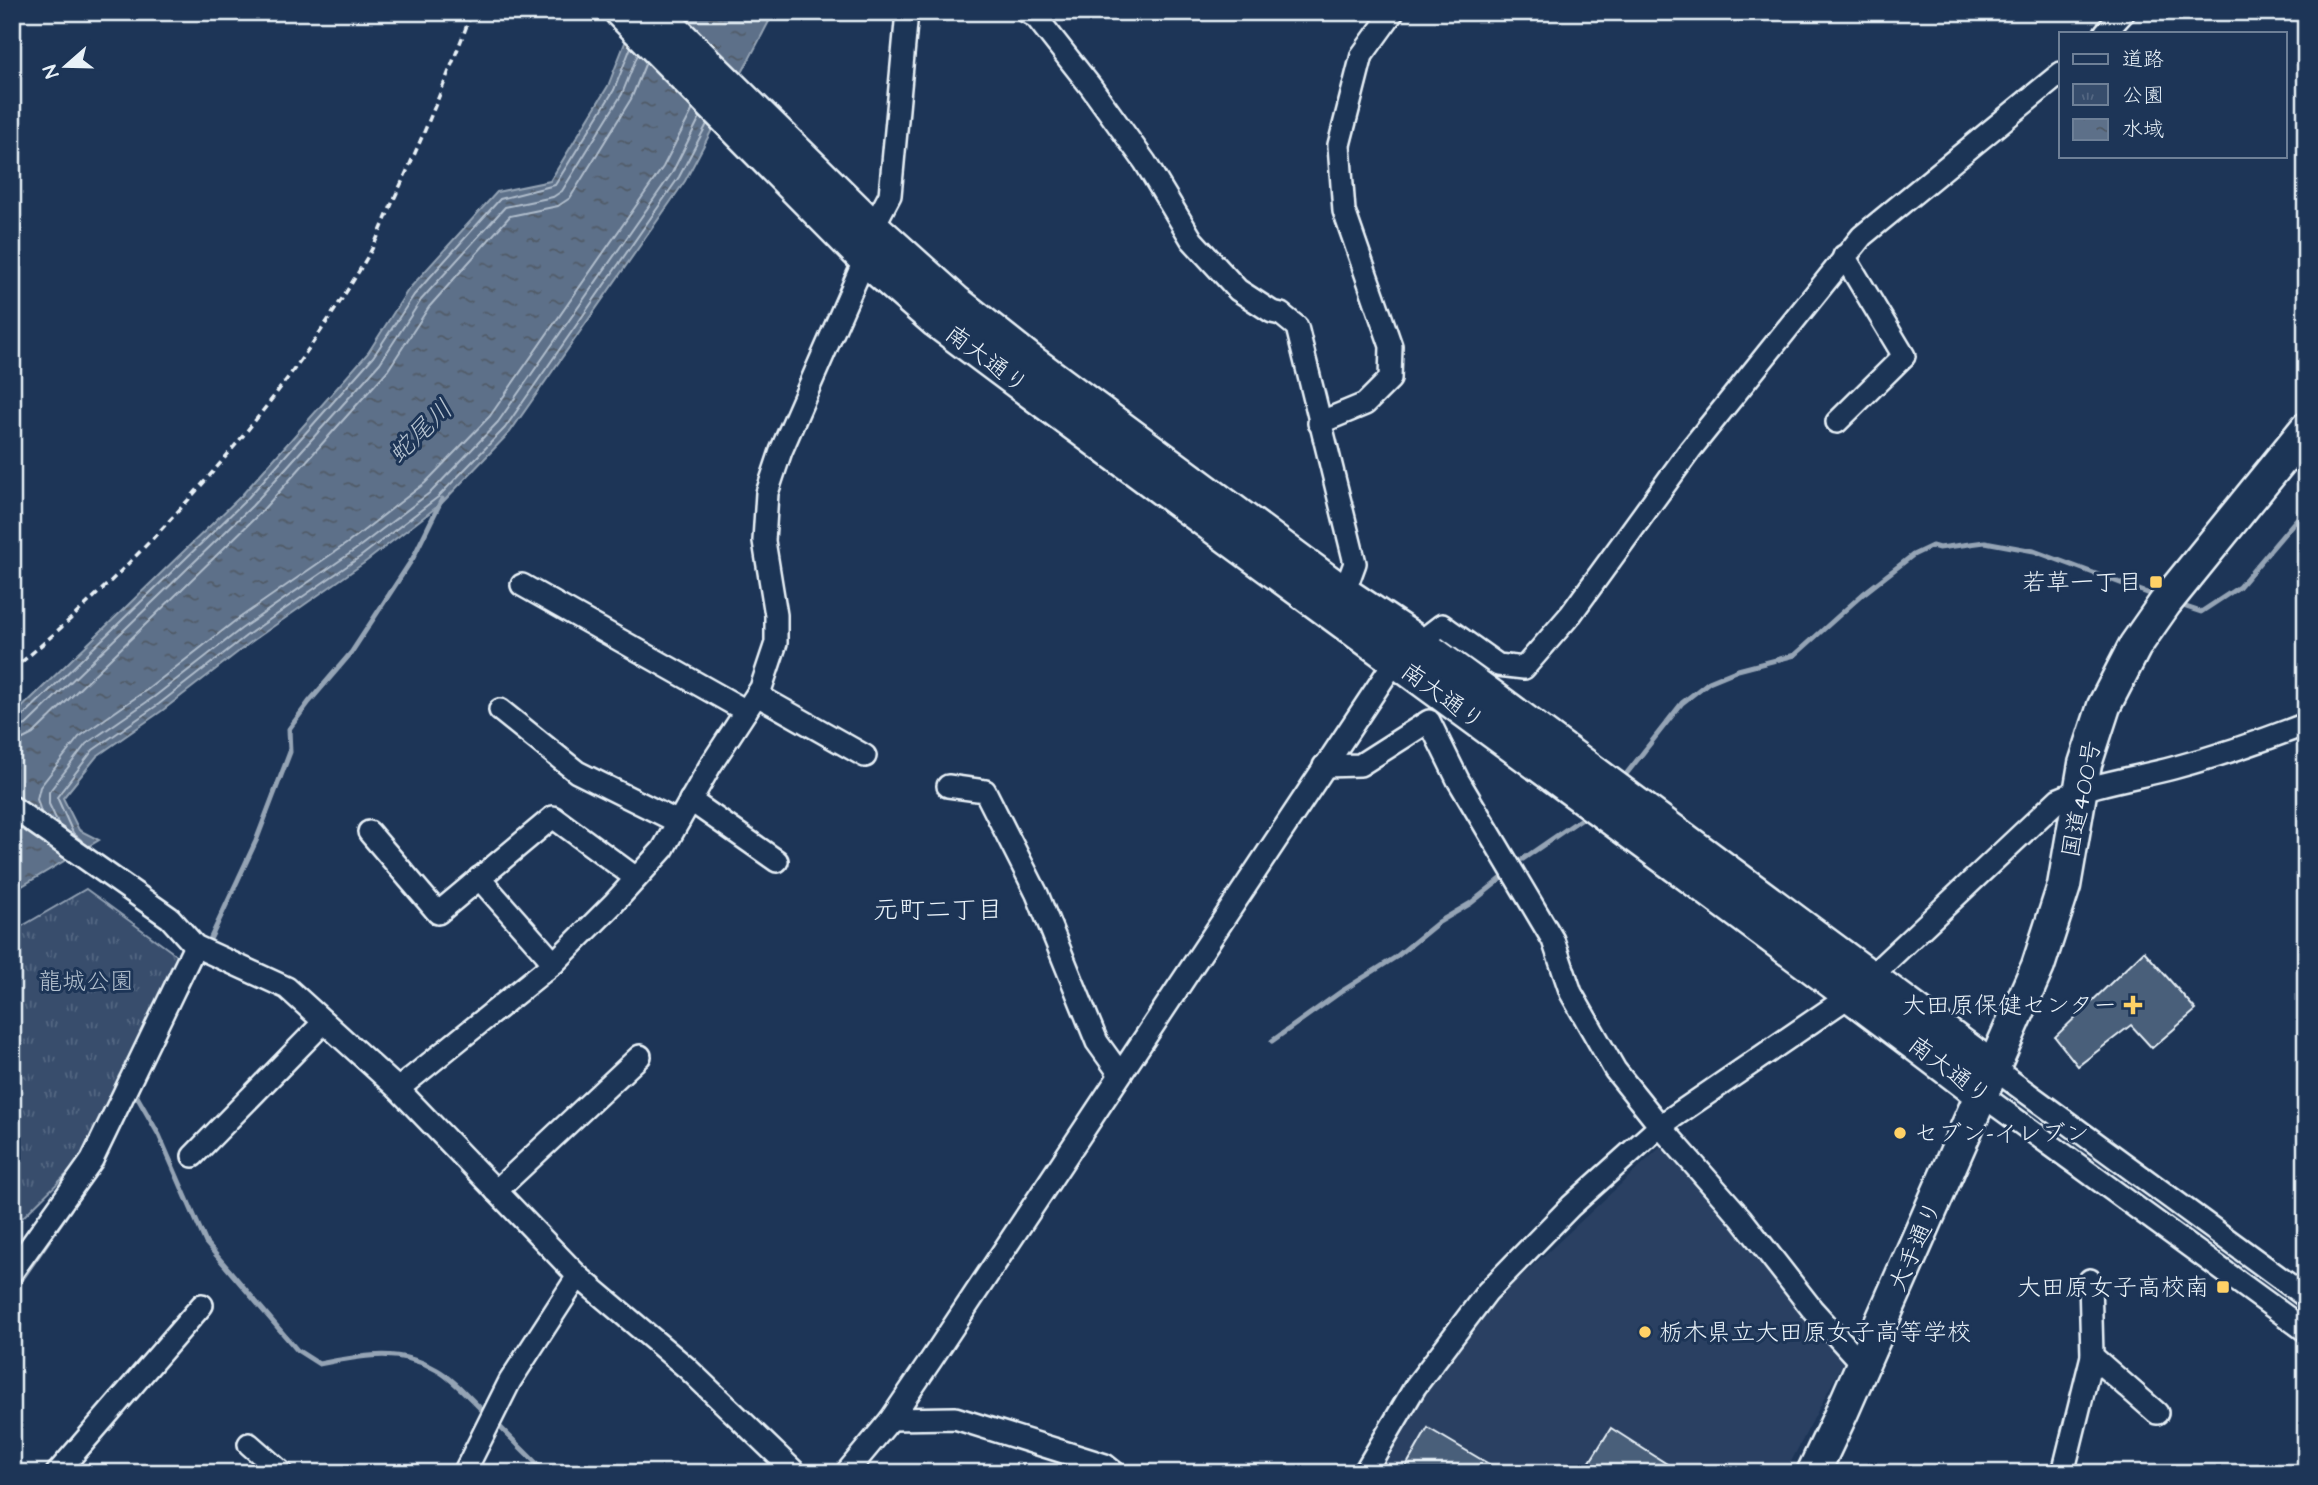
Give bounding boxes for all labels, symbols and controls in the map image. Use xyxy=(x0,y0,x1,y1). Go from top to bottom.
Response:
north arrow xyxy=(32,32,102,102)
legend xyxy=(2059,32,2286,158)
text: 道路 xyxy=(2122,45,2164,74)
text: N xyxy=(37,61,66,82)
text: 公園 xyxy=(2122,81,2164,110)
text: 水域 xyxy=(2122,115,2164,144)
street label: 南大通り xyxy=(938,317,1035,402)
water label: 蛇尾川 xyxy=(380,392,461,472)
place label: 若草一丁目 xyxy=(2022,566,2142,600)
marker: 若草一丁目 xyxy=(2148,574,2164,590)
street label: 南大通り xyxy=(1394,655,1491,739)
street label: 国道400号 xyxy=(2054,738,2110,861)
district label: 元町二丁目 xyxy=(873,892,1003,928)
park label: 龍城公園 xyxy=(38,965,134,999)
place label: 大田原保健センター xyxy=(1902,989,2117,1023)
marker: 大田原保健センター xyxy=(2123,995,2143,1015)
street label: 南大通り xyxy=(1901,1028,1998,1113)
place label: セブン-イレブン xyxy=(1914,1117,2089,1151)
marker: セブン-イレブン xyxy=(1892,1125,1908,1141)
street label: 大手通り xyxy=(1881,1196,1951,1297)
place label: 大田原女子高校南 xyxy=(2017,1271,2209,1305)
marker: 大田原女子高校南 xyxy=(2215,1279,2231,1295)
place label: 栃木県立大田原女子高等学校 xyxy=(1659,1316,1971,1350)
marker: 栃木県立大田原女子高等学校 xyxy=(1637,1324,1653,1340)

